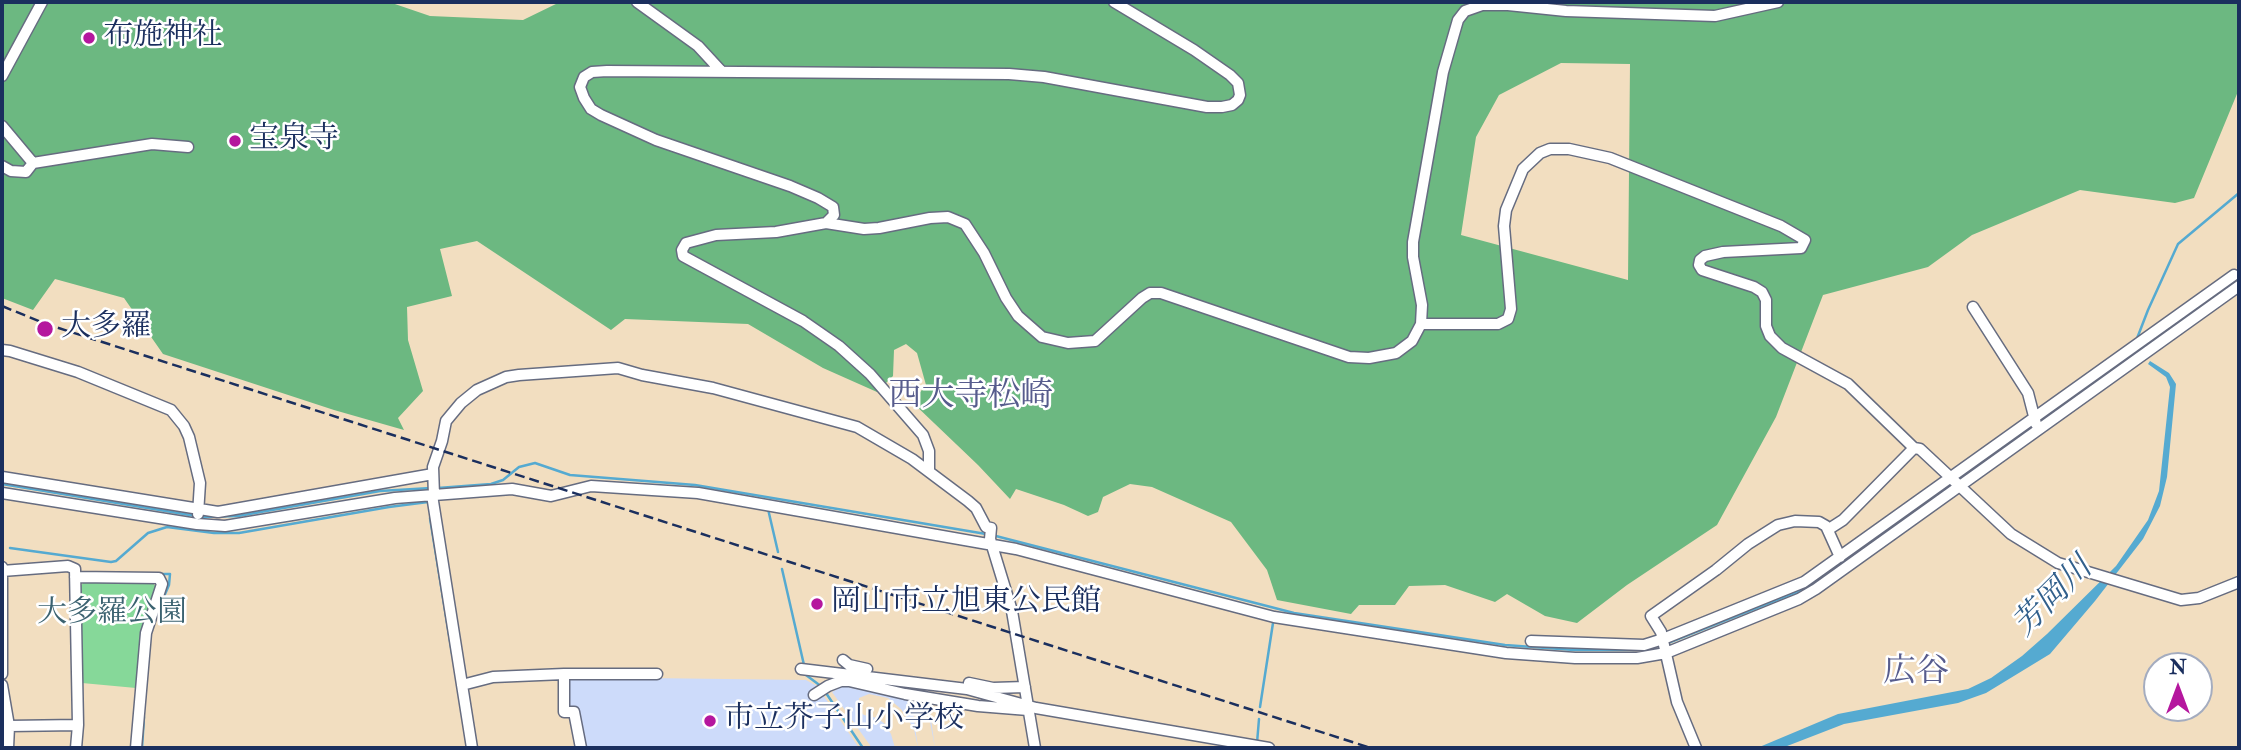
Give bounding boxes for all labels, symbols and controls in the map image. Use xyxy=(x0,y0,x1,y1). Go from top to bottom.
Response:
place label: 布施神社 xyxy=(103,20,223,56)
marker: 布施神社 xyxy=(81,30,97,46)
place label: 宝泉寺 xyxy=(249,123,339,159)
marker: 宝泉寺 xyxy=(227,133,243,149)
place label: 大多羅 xyxy=(61,311,151,347)
marker: 大多羅 xyxy=(35,319,55,339)
district label: 西大寺松崎 xyxy=(889,378,1053,418)
water label: 芳岡川 xyxy=(2006,550,2102,646)
place label: 岡山市立旭東公民館 xyxy=(831,586,1101,622)
marker: 岡山市立旭東公民館 xyxy=(809,596,825,612)
park label: 大多羅公園 xyxy=(37,597,187,633)
north arrow xyxy=(2143,652,2213,722)
district label: 広谷 xyxy=(1883,654,1949,694)
text: N xyxy=(2169,656,2187,680)
place label: 市立芥子山小学校 xyxy=(724,703,964,739)
marker: 市立芥子山小学校 xyxy=(702,713,718,729)

